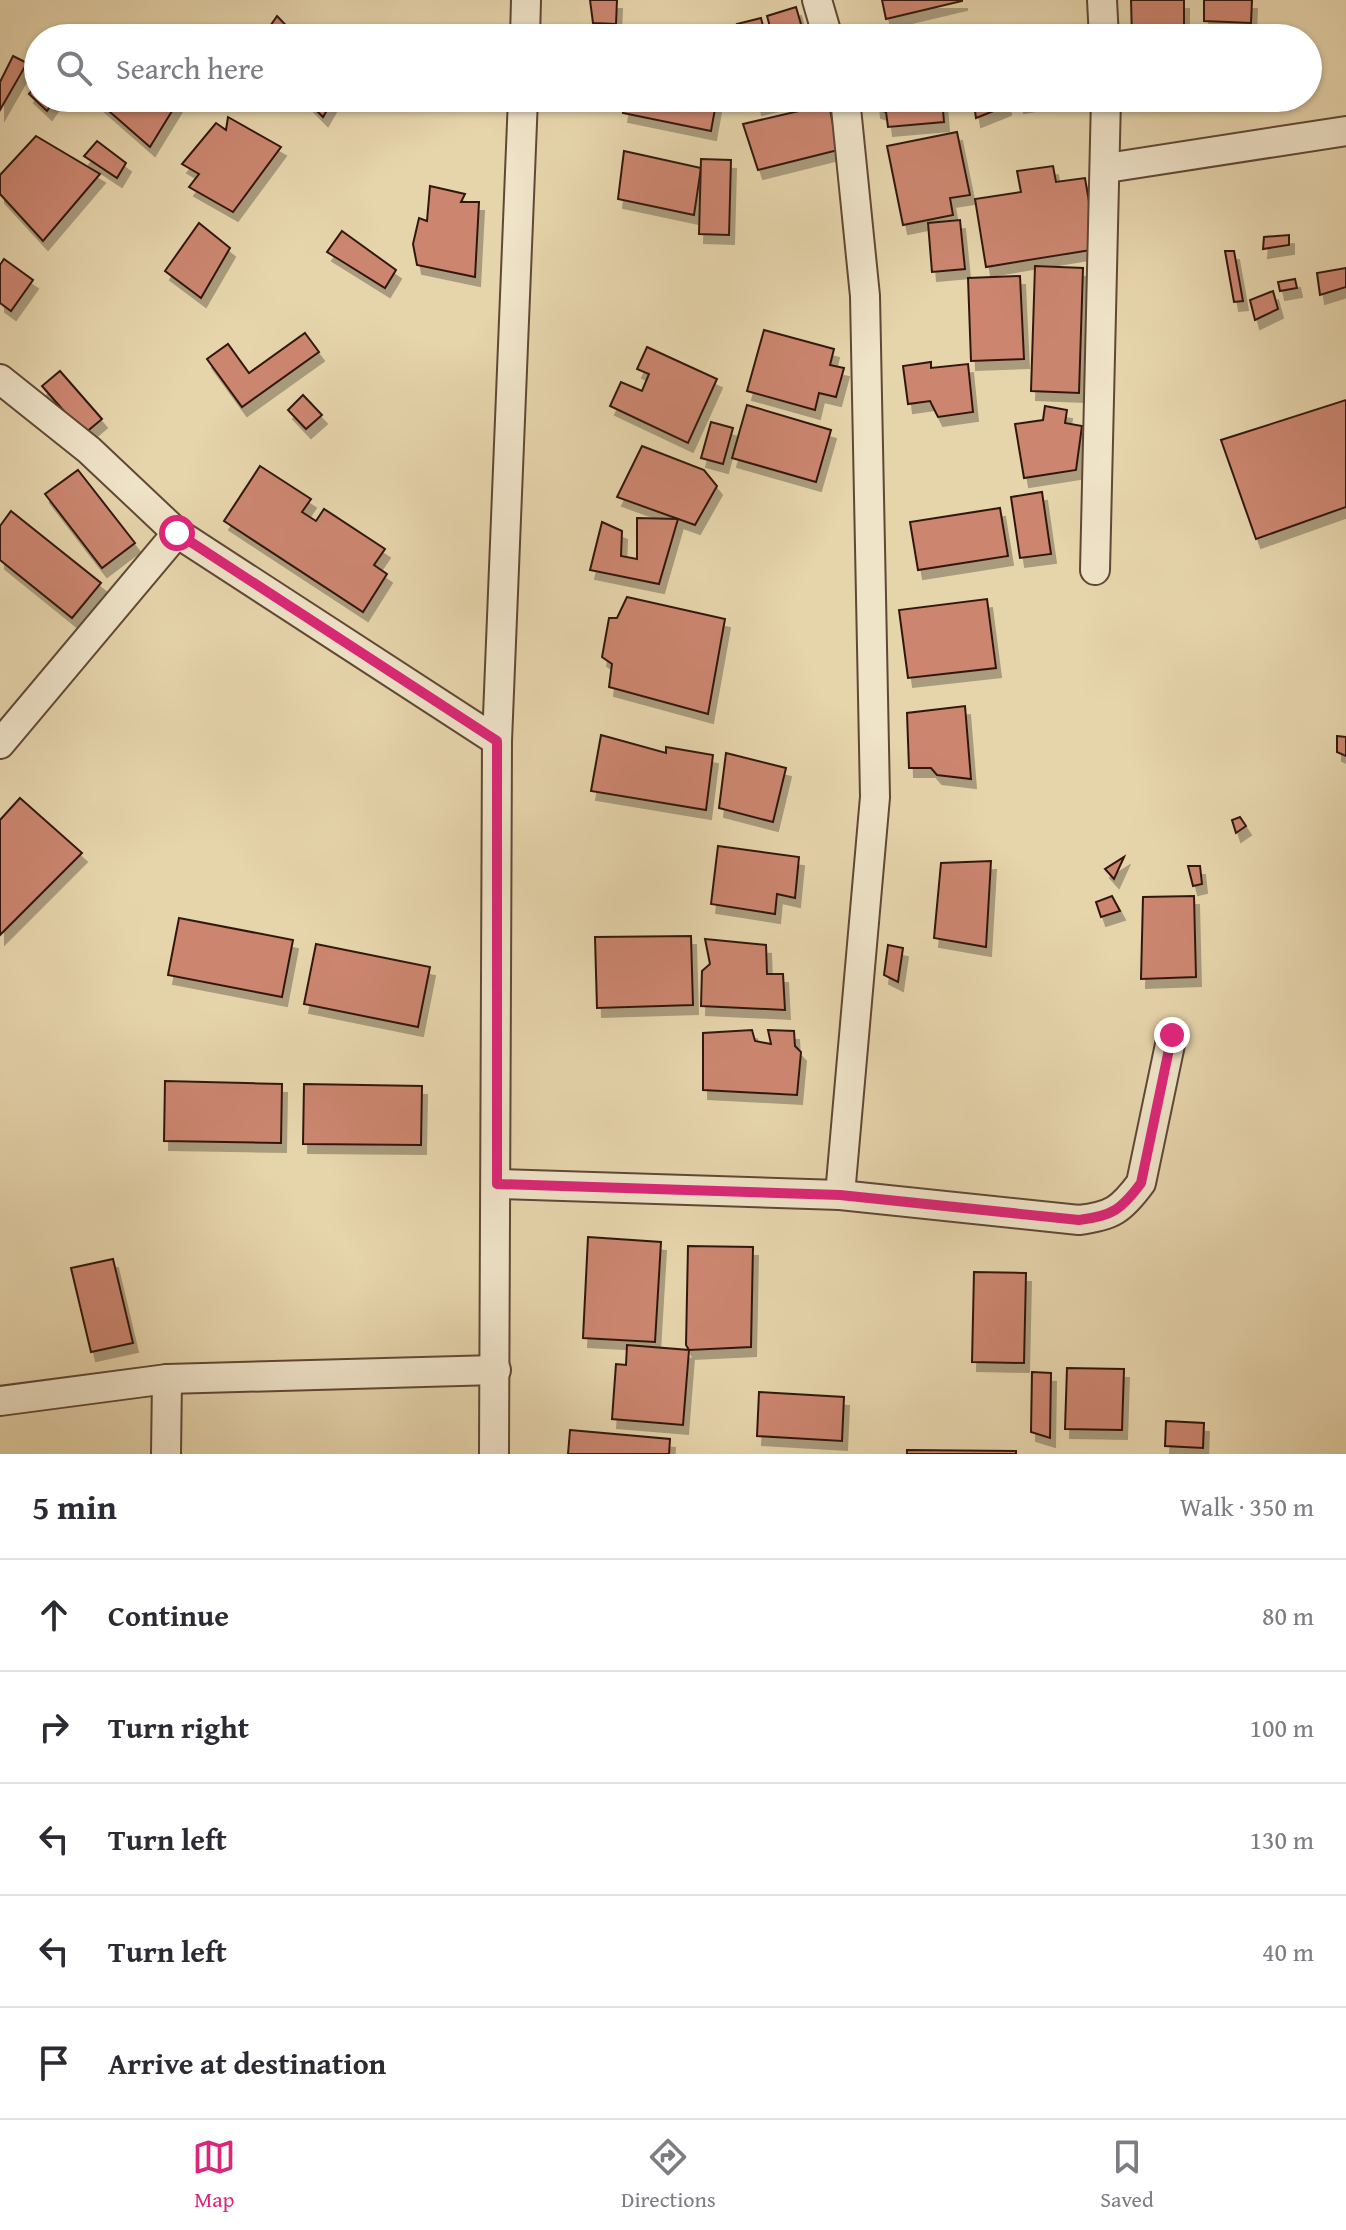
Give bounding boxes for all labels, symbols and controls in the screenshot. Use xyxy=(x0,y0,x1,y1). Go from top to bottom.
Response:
search box xyxy=(24,24,1322,112)
icon: search xyxy=(52,46,96,90)
text: Search here xyxy=(116,46,264,90)
route start xyxy=(159,515,195,551)
route end xyxy=(1154,1017,1190,1053)
text: 5 min xyxy=(32,1482,117,1531)
text: Walk · 350 m xyxy=(1180,1487,1314,1526)
icon: ahead xyxy=(32,1593,76,1637)
text: Continue xyxy=(108,1593,229,1637)
text: 80 m xyxy=(1262,1596,1314,1635)
icon: right xyxy=(32,1705,76,1749)
text: Turn right xyxy=(108,1705,249,1749)
text: 100 m xyxy=(1249,1708,1314,1747)
icon: left xyxy=(32,1817,76,1861)
text: Turn left xyxy=(108,1817,227,1861)
text: 130 m xyxy=(1249,1820,1314,1859)
icon: left xyxy=(32,1929,76,1973)
text: Turn left xyxy=(108,1929,227,1973)
text: 40 m xyxy=(1262,1932,1314,1971)
icon: arrive xyxy=(32,2041,76,2085)
text: Arrive at destination xyxy=(108,2041,386,2085)
tab: Map xyxy=(192,2135,236,2215)
tab: Directions xyxy=(621,2135,716,2215)
tab: Saved xyxy=(1100,2135,1154,2215)

